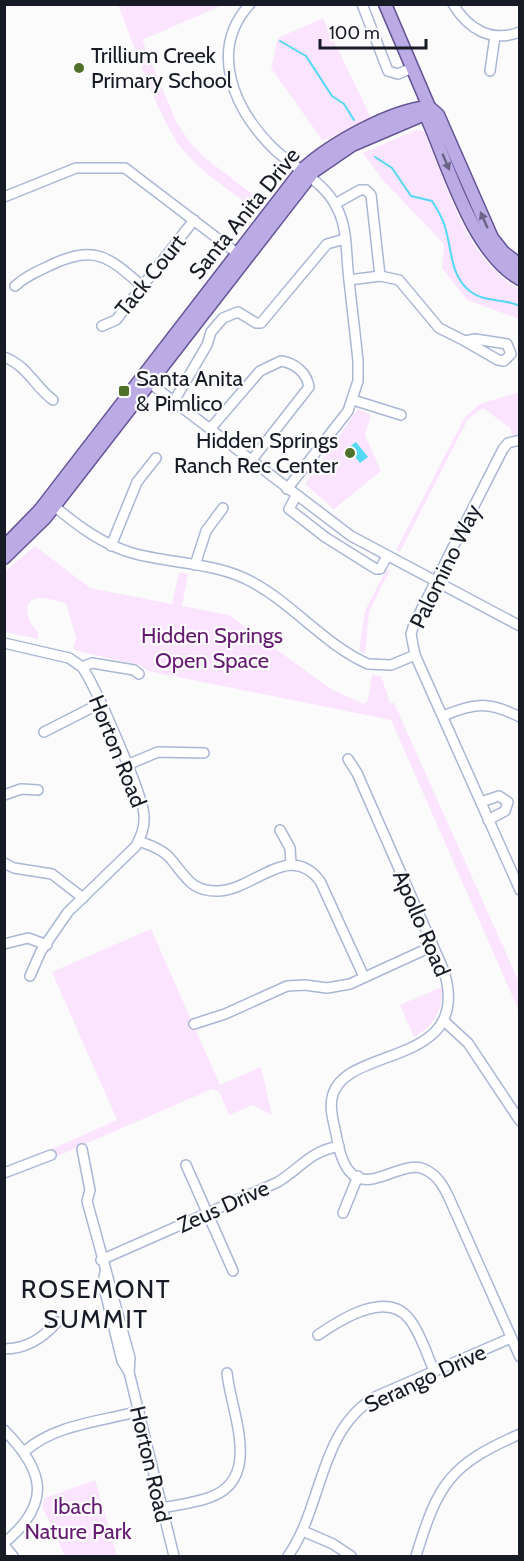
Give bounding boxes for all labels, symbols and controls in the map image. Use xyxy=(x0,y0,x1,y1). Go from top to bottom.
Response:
scale bar xyxy=(320,12,426,50)
text: 100 m xyxy=(329,22,380,44)
place label: Trillium Creek Primary School xyxy=(91,42,233,94)
marker: Trillium Creek Primary School xyxy=(72,61,86,75)
street label: Santa Anita Drive xyxy=(183,142,306,284)
one-way arrow xyxy=(441,153,451,171)
one-way arrow xyxy=(479,211,489,229)
street label: Tack Court xyxy=(109,229,192,321)
place label: Santa Anita & Pimlico xyxy=(136,365,243,417)
marker: Santa Anita & Pimlico xyxy=(117,384,131,398)
place label: Hidden Springs Ranch Rec Center xyxy=(174,427,338,479)
marker: Hidden Springs Ranch Rec Center xyxy=(343,446,357,460)
street label: Palomino Way xyxy=(404,500,487,633)
park label: Hidden Springs Open Space xyxy=(141,622,283,674)
street label: Horton Road xyxy=(83,691,152,811)
street label: Apollo Road xyxy=(387,866,456,980)
street label: Zeus Drive xyxy=(173,1174,273,1239)
district label: ROSEMONT SUMMIT xyxy=(21,1273,171,1335)
street label: Serango Drive xyxy=(360,1339,490,1418)
street label: Horton Road xyxy=(124,1403,177,1525)
park label: Ibach Nature Park xyxy=(24,1493,132,1545)

